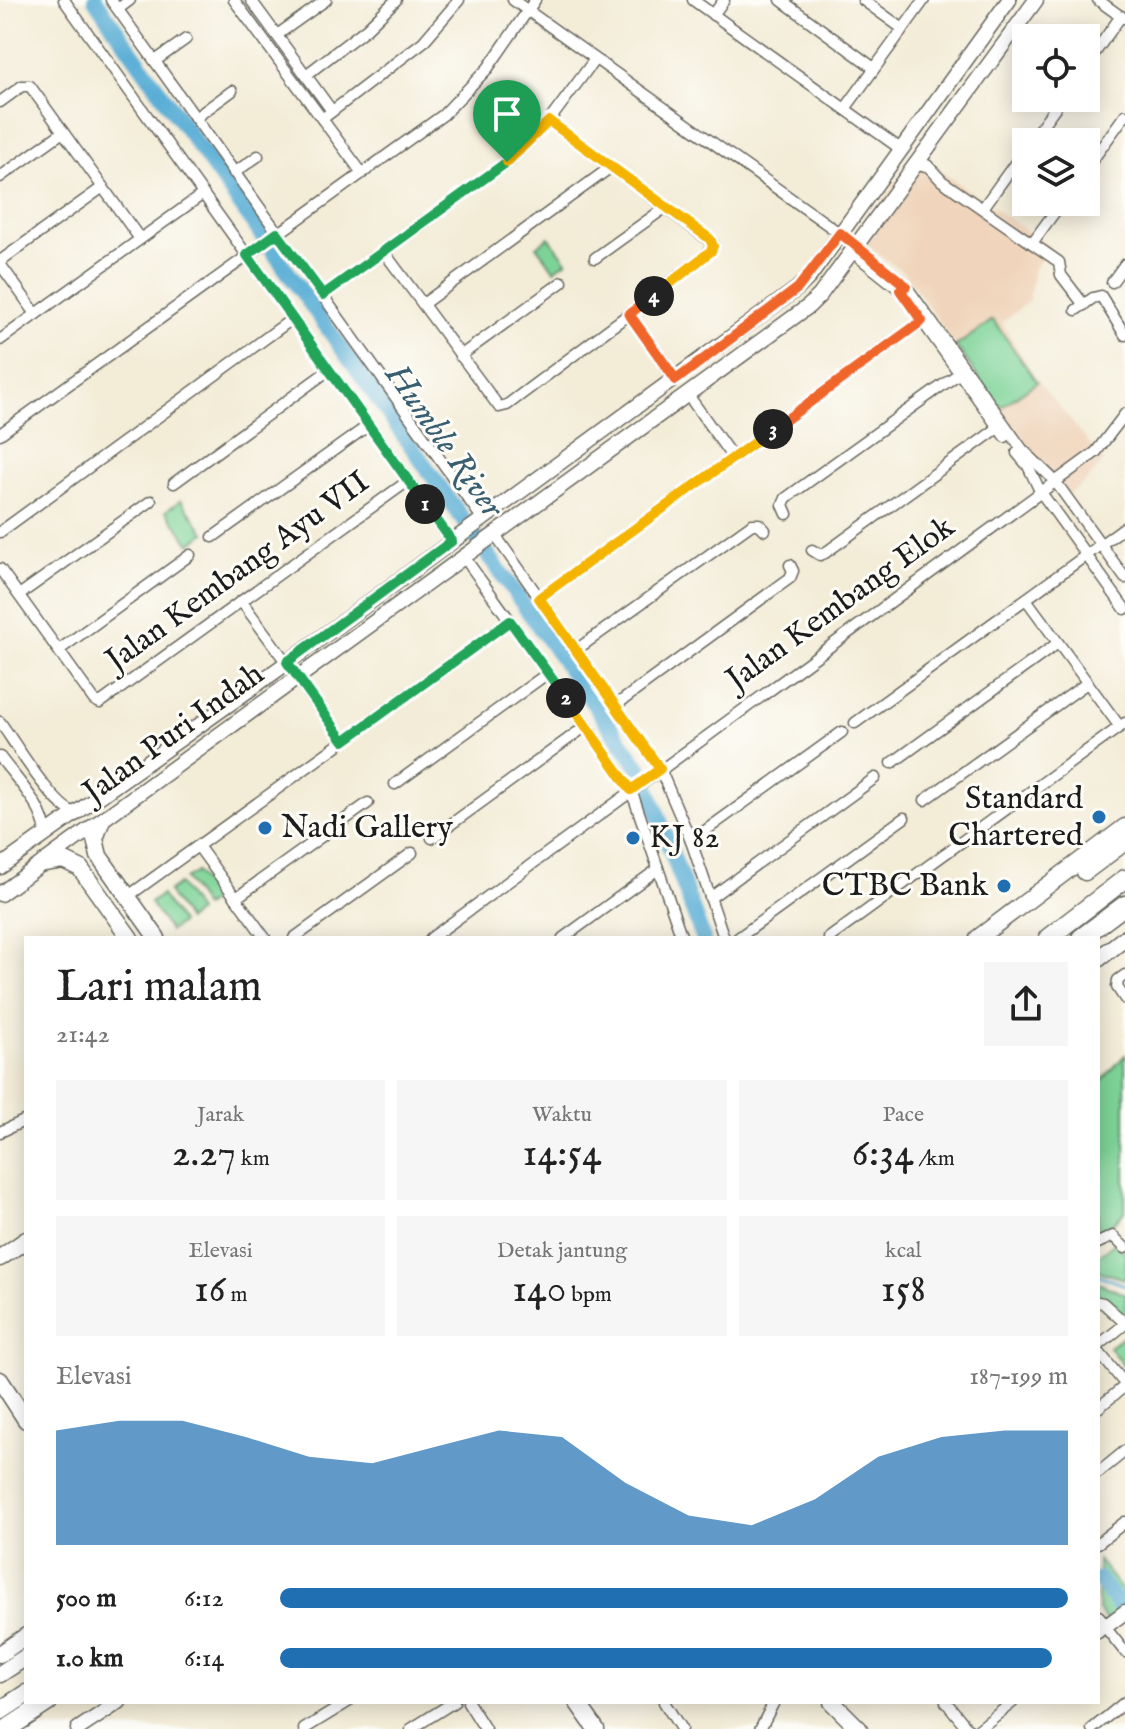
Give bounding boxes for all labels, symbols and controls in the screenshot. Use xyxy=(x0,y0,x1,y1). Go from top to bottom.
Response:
map controls xyxy=(1012,24,1100,216)
button: locate xyxy=(1012,24,1100,112)
pin xyxy=(473,80,541,162)
icon: arrive xyxy=(485,92,529,136)
button: layers xyxy=(1012,128,1100,216)
pin: 4 xyxy=(634,276,674,316)
text: 4 xyxy=(649,282,659,310)
water label: Humble River xyxy=(375,355,514,528)
pin: 3 xyxy=(753,409,793,449)
text: 3 xyxy=(769,415,777,443)
street label: Jalan Kembang Ayu VII xyxy=(96,463,378,683)
pin: 1 xyxy=(405,484,445,524)
text: 1 xyxy=(421,490,429,518)
street label: Jalan Kembang Elok xyxy=(716,507,964,702)
street label: Jalan Puri Indah xyxy=(73,655,273,815)
pin: 2 xyxy=(546,678,586,718)
text: 2 xyxy=(561,684,571,712)
place label: Standard Chartered xyxy=(948,779,1084,857)
place label: Nadi Gallery xyxy=(281,808,453,849)
marker: Standard Chartered xyxy=(1090,808,1108,826)
place label: KJ 82 xyxy=(649,818,719,859)
marker: Nadi Gallery xyxy=(256,819,274,837)
marker: KJ 82 xyxy=(624,829,642,847)
place label: CTBC Bank xyxy=(822,866,989,907)
marker: CTBC Bank xyxy=(995,877,1013,895)
text: Lari malam xyxy=(56,960,262,1016)
button: share xyxy=(984,962,1068,1046)
text: 21:42 xyxy=(56,1018,110,1051)
text: Jarak xyxy=(197,1101,244,1129)
text: Waktu xyxy=(532,1101,592,1129)
text: Pace xyxy=(883,1101,924,1129)
text: 2.27 xyxy=(172,1129,236,1180)
text: 14:54 xyxy=(523,1129,601,1180)
text: 6:34 xyxy=(852,1129,914,1180)
text: km xyxy=(236,1145,270,1173)
text: /km xyxy=(914,1145,955,1173)
text: Elevasi xyxy=(189,1237,253,1265)
text: Detak jantung xyxy=(497,1237,627,1265)
text: kcal xyxy=(885,1237,922,1265)
text: 16 xyxy=(194,1265,226,1316)
text: 140 xyxy=(512,1265,566,1316)
text: 158 xyxy=(881,1265,926,1316)
text: m xyxy=(226,1281,247,1309)
text: bpm xyxy=(566,1281,612,1309)
text: Elevasi xyxy=(56,1360,132,1393)
text: 187–199 m xyxy=(969,1360,1068,1393)
text: 500 m xyxy=(56,1582,117,1615)
text: 6:12 xyxy=(184,1582,224,1615)
text: 1.0 km xyxy=(56,1642,124,1675)
text: 6:14 xyxy=(184,1642,224,1675)

